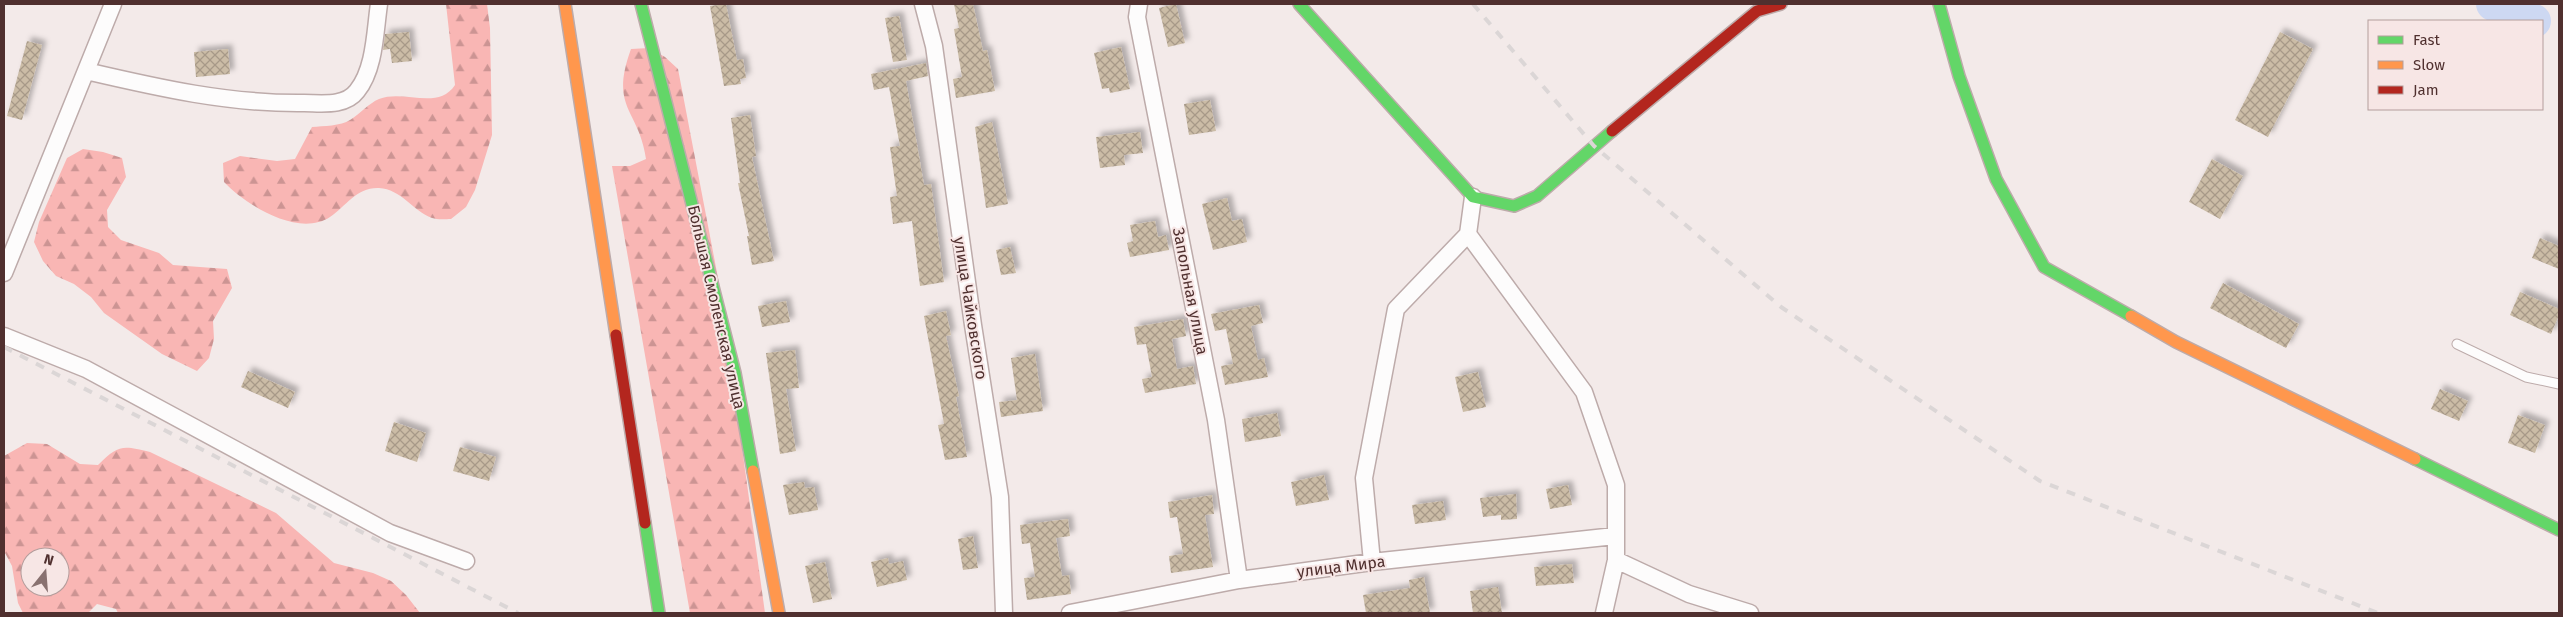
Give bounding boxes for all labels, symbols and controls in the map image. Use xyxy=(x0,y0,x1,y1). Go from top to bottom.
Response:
legend xyxy=(2368,20,2543,110)
text: Fast xyxy=(2413,31,2440,49)
text: Slow xyxy=(2413,56,2445,74)
text: Jam xyxy=(2413,81,2439,99)
street label: Большая Смоленская улица xyxy=(684,203,749,411)
street label: Запольная улица xyxy=(1169,226,1212,356)
street label: улица Чайковского xyxy=(950,235,991,381)
north arrow xyxy=(20,547,70,597)
text: N xyxy=(42,551,56,570)
street label: улица Мира xyxy=(1296,552,1386,581)

